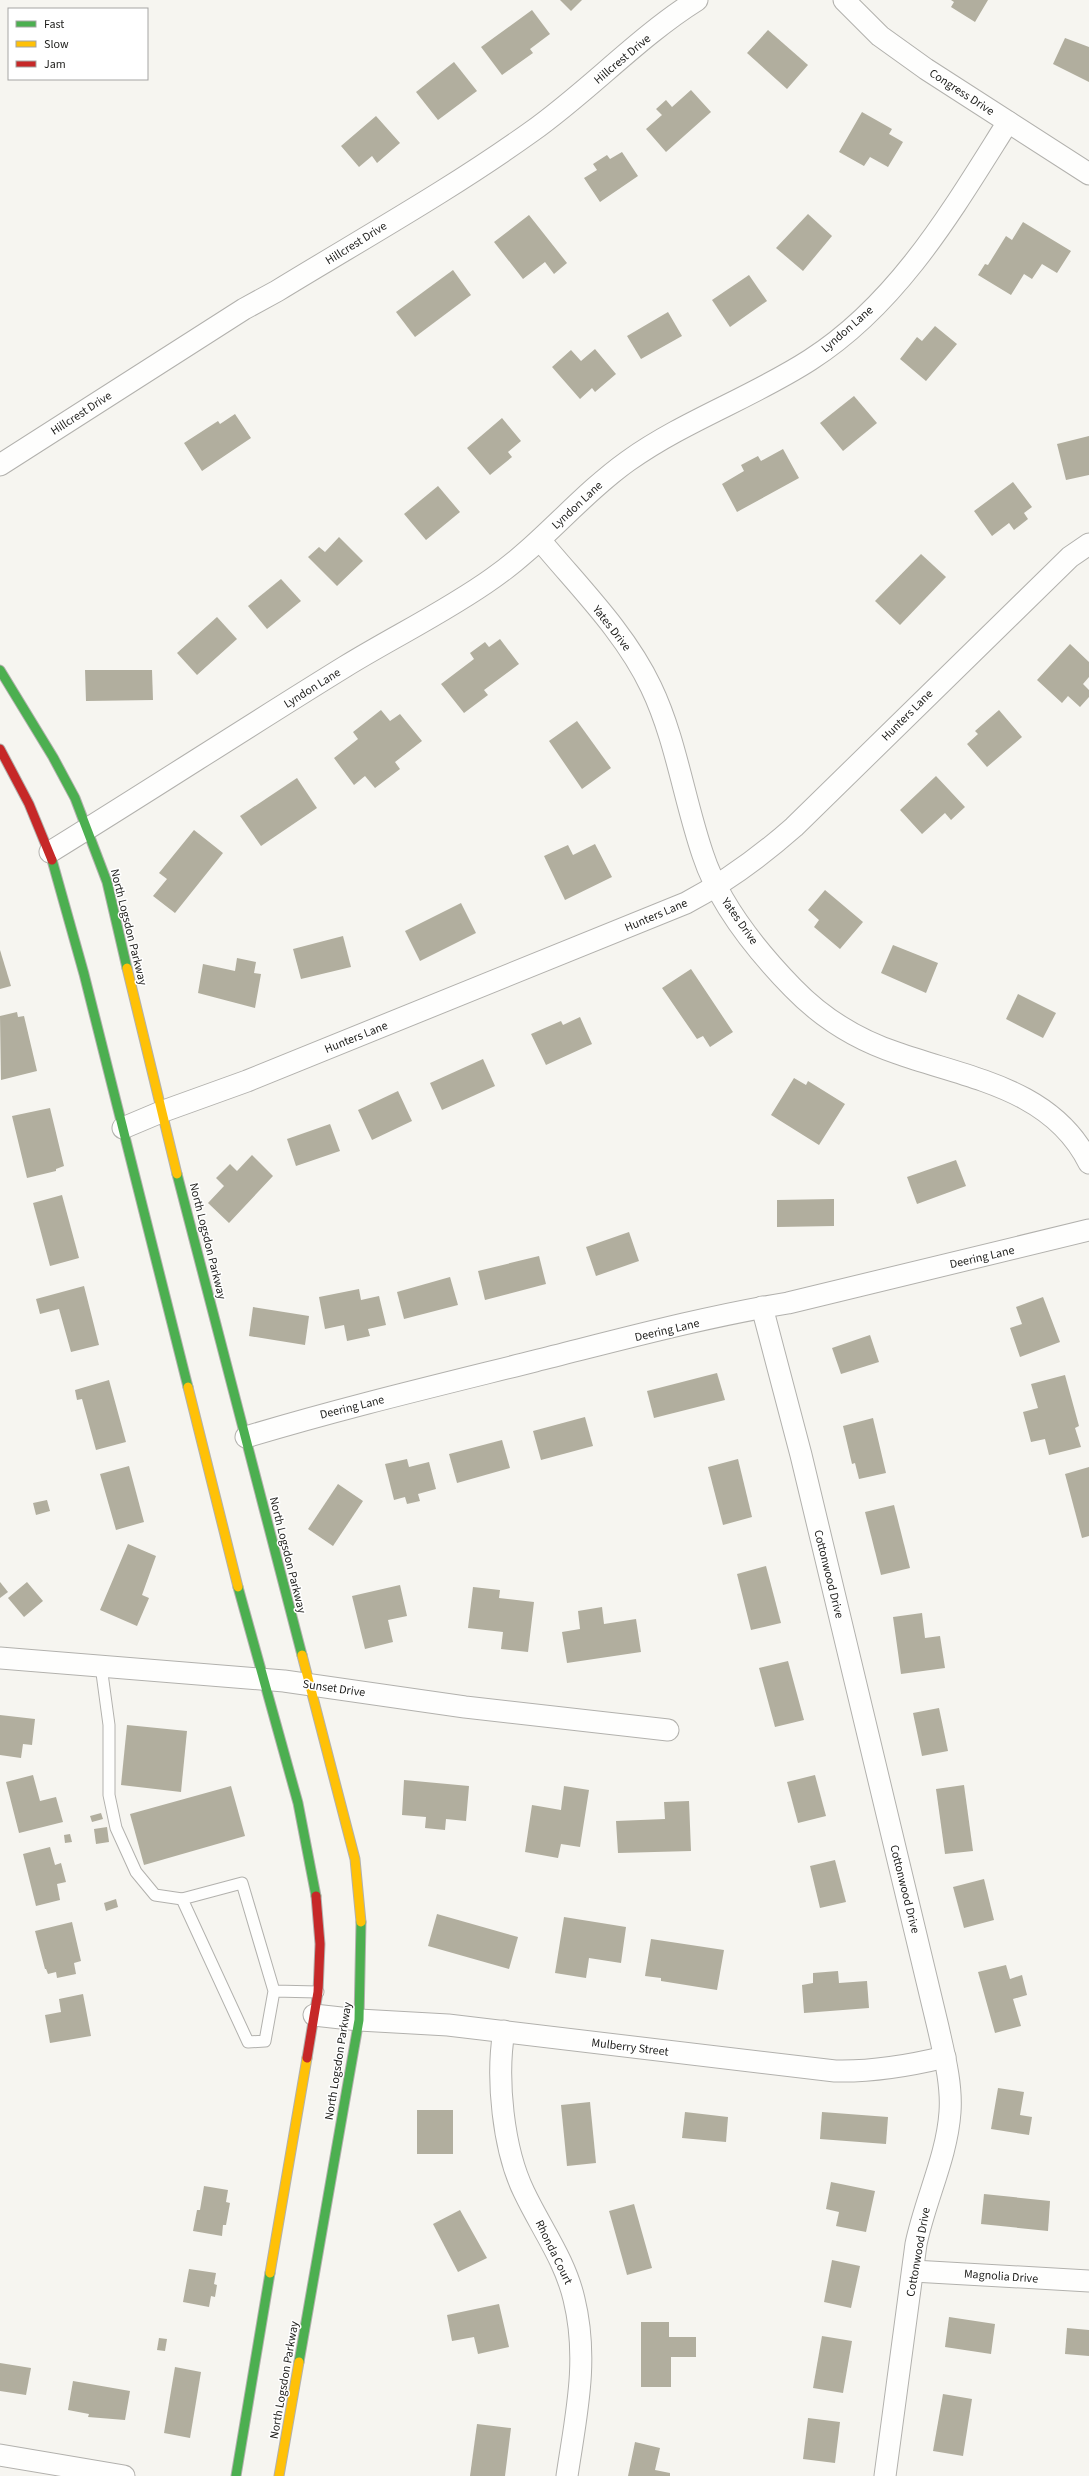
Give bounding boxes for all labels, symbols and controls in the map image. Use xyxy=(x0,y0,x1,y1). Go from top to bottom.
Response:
legend xyxy=(8,8,148,80)
text: Fast xyxy=(44,16,64,33)
street label: Hillcrest Drive xyxy=(590,30,654,88)
text: Slow xyxy=(44,36,69,53)
text: Jam xyxy=(44,56,66,73)
street label: Congress Drive xyxy=(926,65,998,120)
street label: Hillcrest Drive xyxy=(322,218,390,269)
street label: Lyndon Lane xyxy=(818,302,877,357)
street label: Hillcrest Drive xyxy=(47,387,115,440)
street label: Lyndon Lane xyxy=(548,477,607,533)
street label: Yates Drive xyxy=(588,601,635,655)
street label: Lyndon Lane xyxy=(281,664,344,713)
street label: Hunters Lane xyxy=(878,686,937,745)
street label: North Logsdon Parkway xyxy=(106,867,151,987)
street label: Yates Drive xyxy=(717,893,762,948)
street label: Hunters Lane xyxy=(622,895,690,936)
street label: Hunters Lane xyxy=(322,1017,390,1058)
street label: North Logsdon Parkway xyxy=(185,1181,230,1301)
street label: Deering Lane xyxy=(948,1242,1016,1273)
street label: Deering Lane xyxy=(633,1315,701,1346)
street label: Deering Lane xyxy=(318,1391,386,1424)
street label: North Logsdon Parkway xyxy=(265,1495,310,1615)
street label: Cottonwood Drive xyxy=(809,1528,848,1620)
street label: Sunset Drive xyxy=(302,1676,366,1701)
street label: Cottonwood Drive xyxy=(885,1843,924,1935)
street label: North Logsdon Parkway xyxy=(321,2000,356,2121)
street label: Mulberry Street xyxy=(590,2034,669,2061)
street label: Cottonwood Drive xyxy=(902,2206,935,2298)
street label: Rhonda Court xyxy=(531,2217,576,2287)
street label: Magnolia Drive xyxy=(963,2265,1039,2288)
street label: North Logsdon Parkway xyxy=(266,2319,303,2440)

